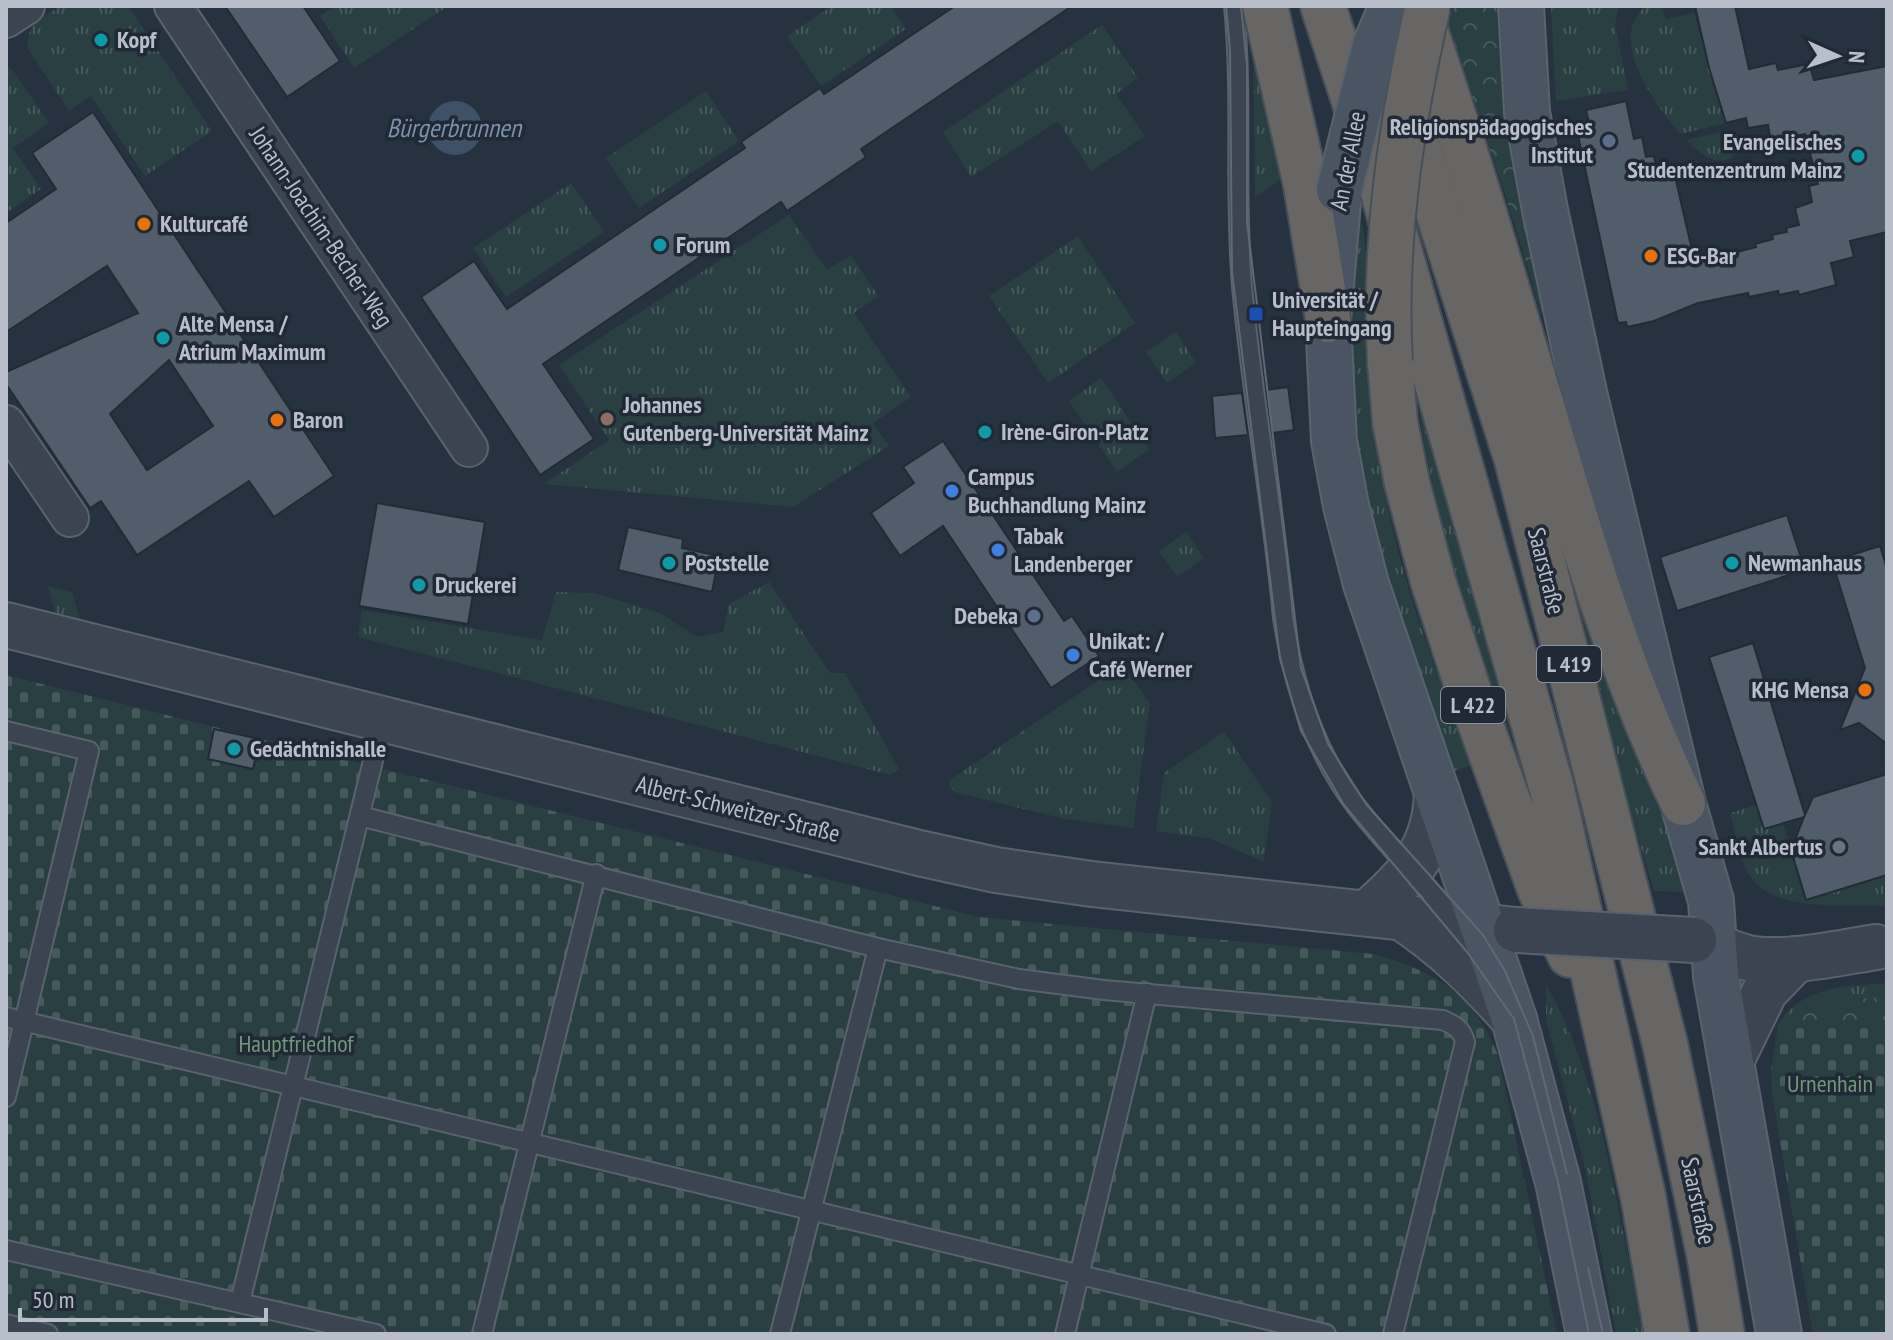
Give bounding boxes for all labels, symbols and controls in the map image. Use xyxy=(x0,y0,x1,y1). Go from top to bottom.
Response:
north arrow xyxy=(1797,16,1877,96)
place label: Kopf xyxy=(117,24,158,55)
marker: Kopf xyxy=(92,31,110,49)
text: N xyxy=(1843,50,1871,64)
street label: An der Allee xyxy=(1323,109,1372,213)
water label: Bürgerbrunnen xyxy=(387,111,523,144)
place label: Religionspädagogisches Institut xyxy=(1390,111,1593,170)
street label: Johann-Joachim-Becher-Weg xyxy=(242,119,400,333)
place label: Evangelisches Studentenzentrum Mainz xyxy=(1627,126,1842,185)
marker: Religionspädagogisches Institut xyxy=(1600,132,1618,150)
marker: Evangelisches Studentenzentrum Mainz xyxy=(1849,147,1867,165)
place label: Kulturcafé xyxy=(160,208,248,239)
marker: Kulturcafé xyxy=(135,215,153,233)
place label: Forum xyxy=(676,229,730,260)
marker: Forum xyxy=(651,236,669,254)
place label: ESG-Bar xyxy=(1667,240,1737,271)
marker: ESG-Bar xyxy=(1642,247,1660,265)
place label: Universität / Haupteingang xyxy=(1272,284,1392,343)
marker: Universität / Haupteingang xyxy=(1247,305,1265,323)
place label: Alte Mensa / Atrium Maximum xyxy=(178,308,326,367)
marker: Alte Mensa / Atrium Maximum xyxy=(154,329,172,347)
place label: Johannes Gutenberg-Universität Mainz xyxy=(622,389,869,448)
place label: Baron xyxy=(293,404,343,435)
marker: Johannes Gutenberg-Universität Mainz xyxy=(598,410,616,428)
marker: Baron xyxy=(268,411,286,429)
place label: Irène-Giron-Platz xyxy=(1001,416,1149,447)
marker: Irène-Giron-Platz xyxy=(976,423,994,441)
place label: Campus Buchhandlung Mainz xyxy=(968,461,1146,520)
marker: Campus Buchhandlung Mainz xyxy=(943,482,961,500)
place label: Tabak Landenberger xyxy=(1014,520,1133,579)
street label: Saarstraße xyxy=(1521,524,1572,618)
marker: Tabak Landenberger xyxy=(989,541,1007,559)
place label: Poststelle xyxy=(685,547,769,578)
place label: Newmanhaus xyxy=(1748,547,1862,578)
marker: Poststelle xyxy=(660,554,678,572)
marker: Newmanhaus xyxy=(1723,554,1741,572)
place label: Druckerei xyxy=(435,569,517,600)
marker: Druckerei xyxy=(410,576,428,594)
place label: Debeka xyxy=(954,600,1018,631)
marker: Debeka xyxy=(1025,607,1043,625)
place label: Unikat: / Café Werner xyxy=(1089,625,1193,684)
marker: Unikat: / Café Werner xyxy=(1064,646,1082,664)
road number: L 419 xyxy=(1537,646,1601,682)
place label: KHG Mensa xyxy=(1751,674,1849,705)
marker: KHG Mensa xyxy=(1856,681,1874,699)
road number: L 422 xyxy=(1441,687,1505,723)
place label: Gedächtnishalle xyxy=(250,733,386,764)
marker: Gedächtnishalle xyxy=(225,740,243,758)
street label: Albert-Schweitzer-Straße xyxy=(633,768,843,849)
place label: Sankt Albertus xyxy=(1698,831,1823,862)
marker: Sankt Albertus xyxy=(1830,838,1848,856)
park label: Hauptfriedhof xyxy=(238,1028,354,1059)
park label: Urnenhain xyxy=(1787,1068,1873,1099)
street label: Saarstraße xyxy=(1674,1154,1723,1247)
scale bar xyxy=(20,1272,266,1322)
text: 50 m xyxy=(32,1284,74,1315)

